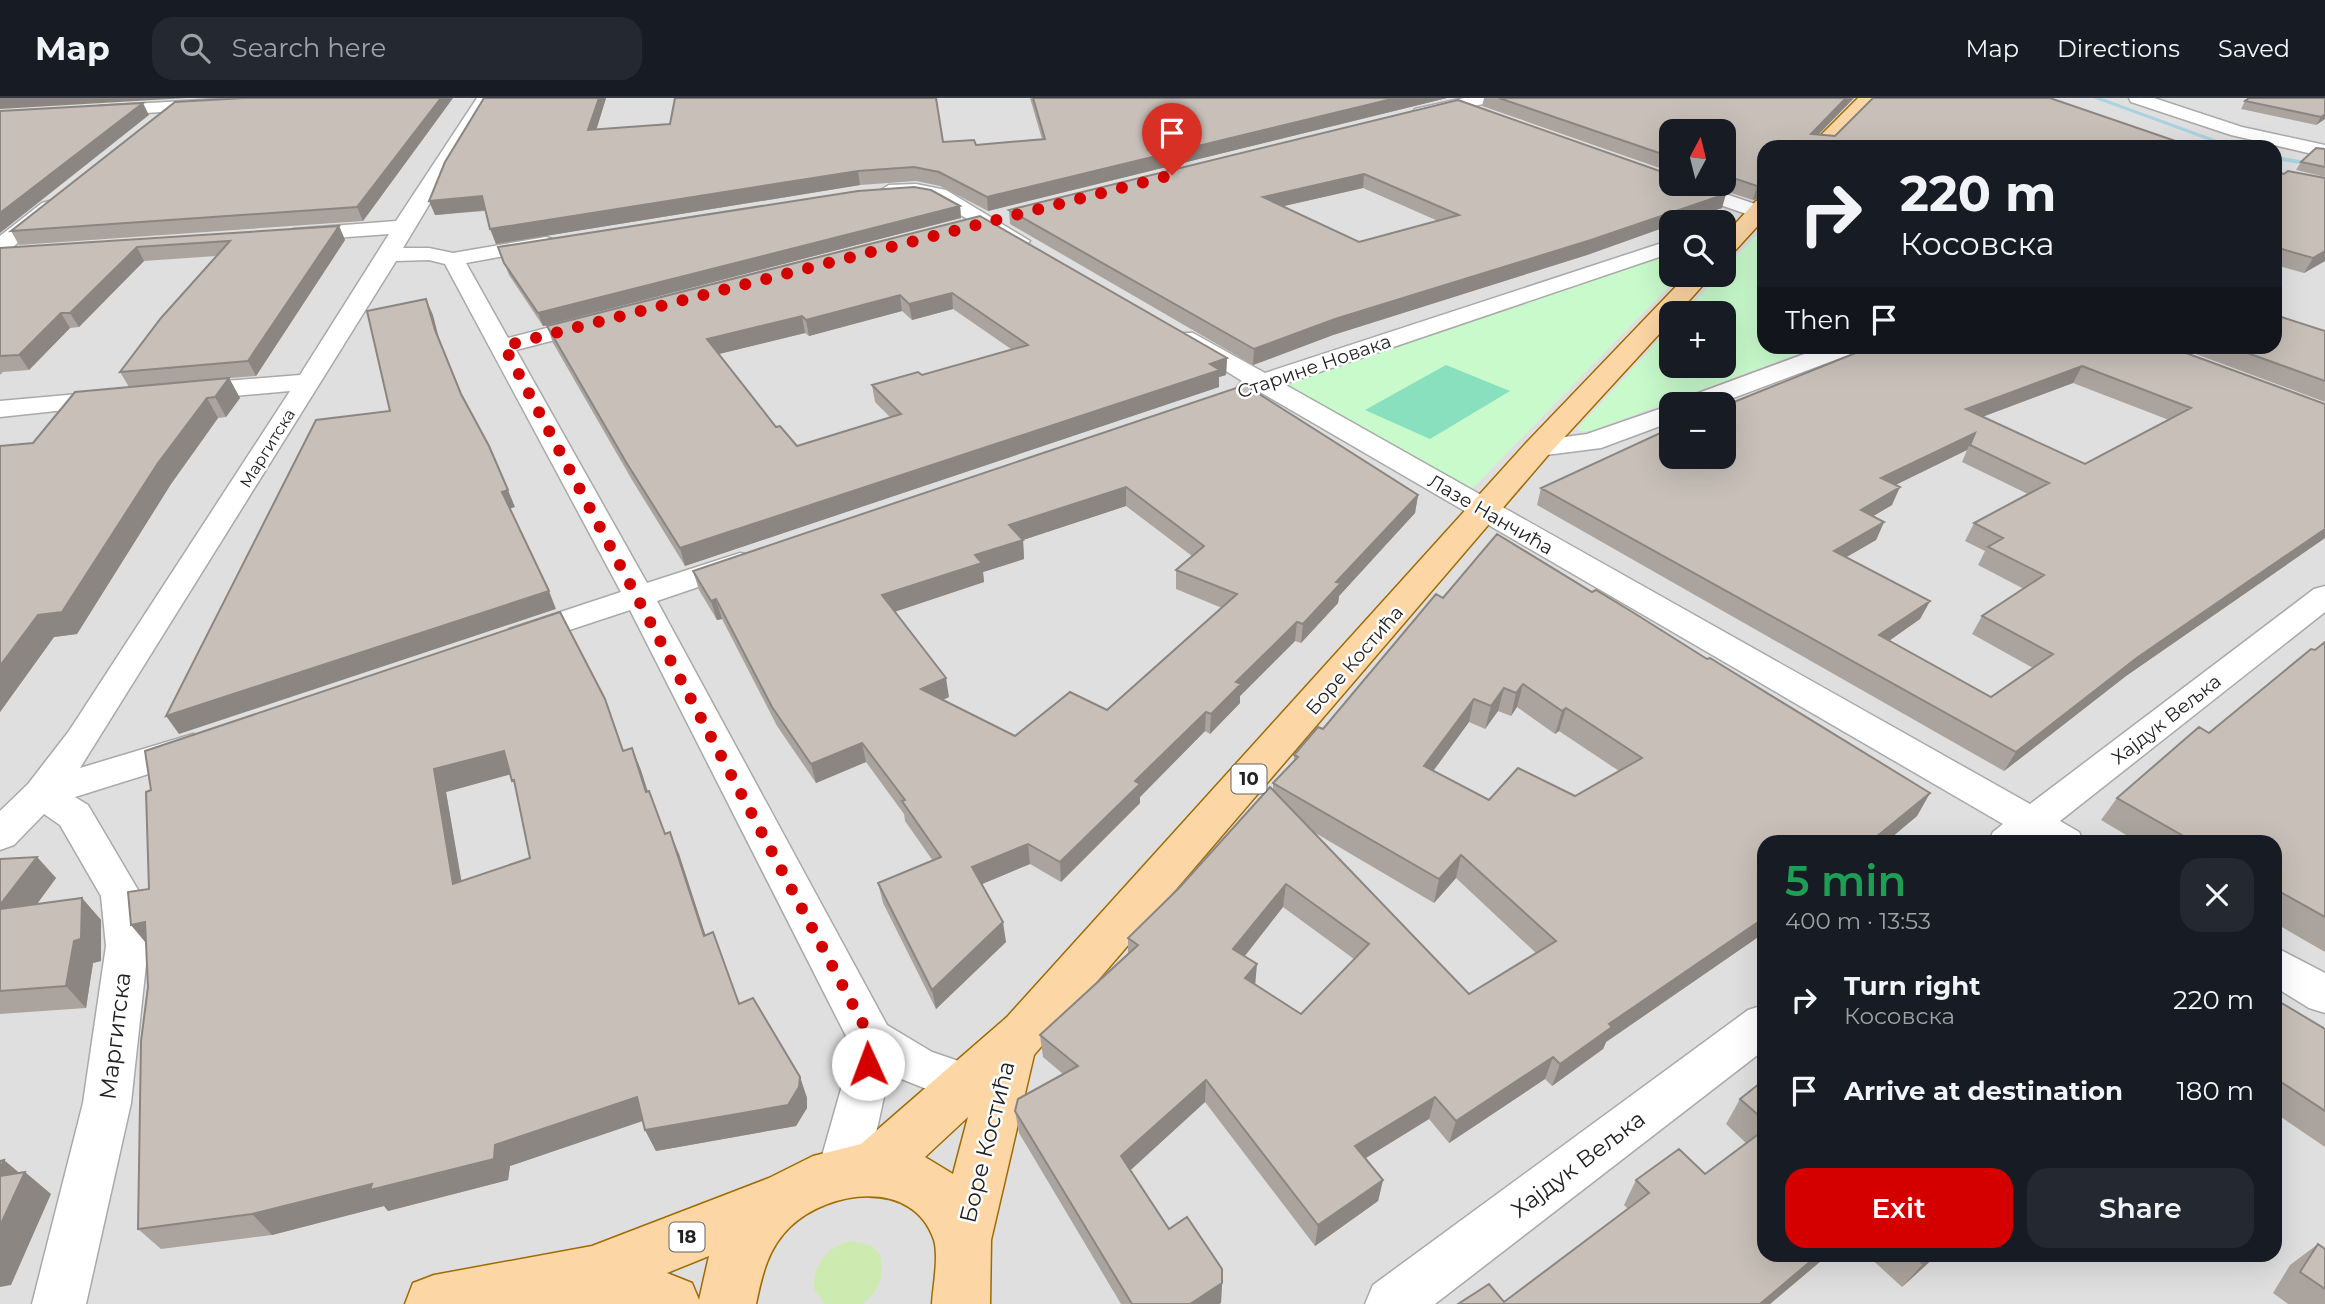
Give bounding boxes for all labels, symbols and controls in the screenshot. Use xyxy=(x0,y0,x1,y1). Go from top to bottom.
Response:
search box xyxy=(152,17,642,80)
text: Map xyxy=(35,28,110,68)
icon: search xyxy=(176,29,214,67)
text: Search here xyxy=(232,32,386,64)
text: Map xyxy=(1966,34,2019,63)
text: Directions xyxy=(2057,34,2180,63)
text: Saved xyxy=(2218,34,2290,63)
pin xyxy=(1142,103,1202,175)
icon: arrive xyxy=(1153,114,1191,152)
north arrow xyxy=(1659,119,1736,196)
map controls xyxy=(1659,119,1736,469)
text: 220 m xyxy=(1900,164,2056,223)
icon: right xyxy=(1785,168,1876,259)
button: search xyxy=(1659,210,1736,287)
text: Косовска xyxy=(1900,224,2054,263)
button: + xyxy=(1659,301,1736,378)
icon: arrive xyxy=(1865,301,1903,339)
text: Then xyxy=(1785,304,1851,336)
street label: Старине Новака xyxy=(1234,329,1394,404)
button: − xyxy=(1659,392,1736,469)
street label: Маргитска xyxy=(236,405,299,491)
street label: Лазе Нанчића xyxy=(1424,469,1557,560)
street label: Боре Костића xyxy=(1301,601,1408,720)
street label: Хајдук Вељка xyxy=(2107,670,2226,769)
road number: 10 xyxy=(1232,764,1266,794)
text: 5 min xyxy=(1785,855,1906,907)
button: close xyxy=(2180,858,2254,932)
text: 400 m · 13:53 xyxy=(1785,907,1931,935)
text: Turn right xyxy=(1844,970,1980,1002)
street label: Маргитска xyxy=(93,971,137,1101)
icon: right xyxy=(1785,981,1823,1019)
text: 220 m xyxy=(2173,984,2254,1016)
text: Косовска xyxy=(1844,1002,1955,1030)
position arrow xyxy=(831,1027,905,1101)
street label: Боре Костића xyxy=(953,1058,1021,1226)
icon: arrive xyxy=(1785,1072,1823,1110)
text: Arrive at destination xyxy=(1844,1075,2123,1107)
text: 180 m xyxy=(2176,1075,2254,1107)
street label: Хајдук Вељка xyxy=(1506,1105,1650,1223)
button: Exit xyxy=(1785,1168,2013,1248)
button: Share xyxy=(2027,1168,2254,1248)
road number: 18 xyxy=(670,1222,704,1252)

